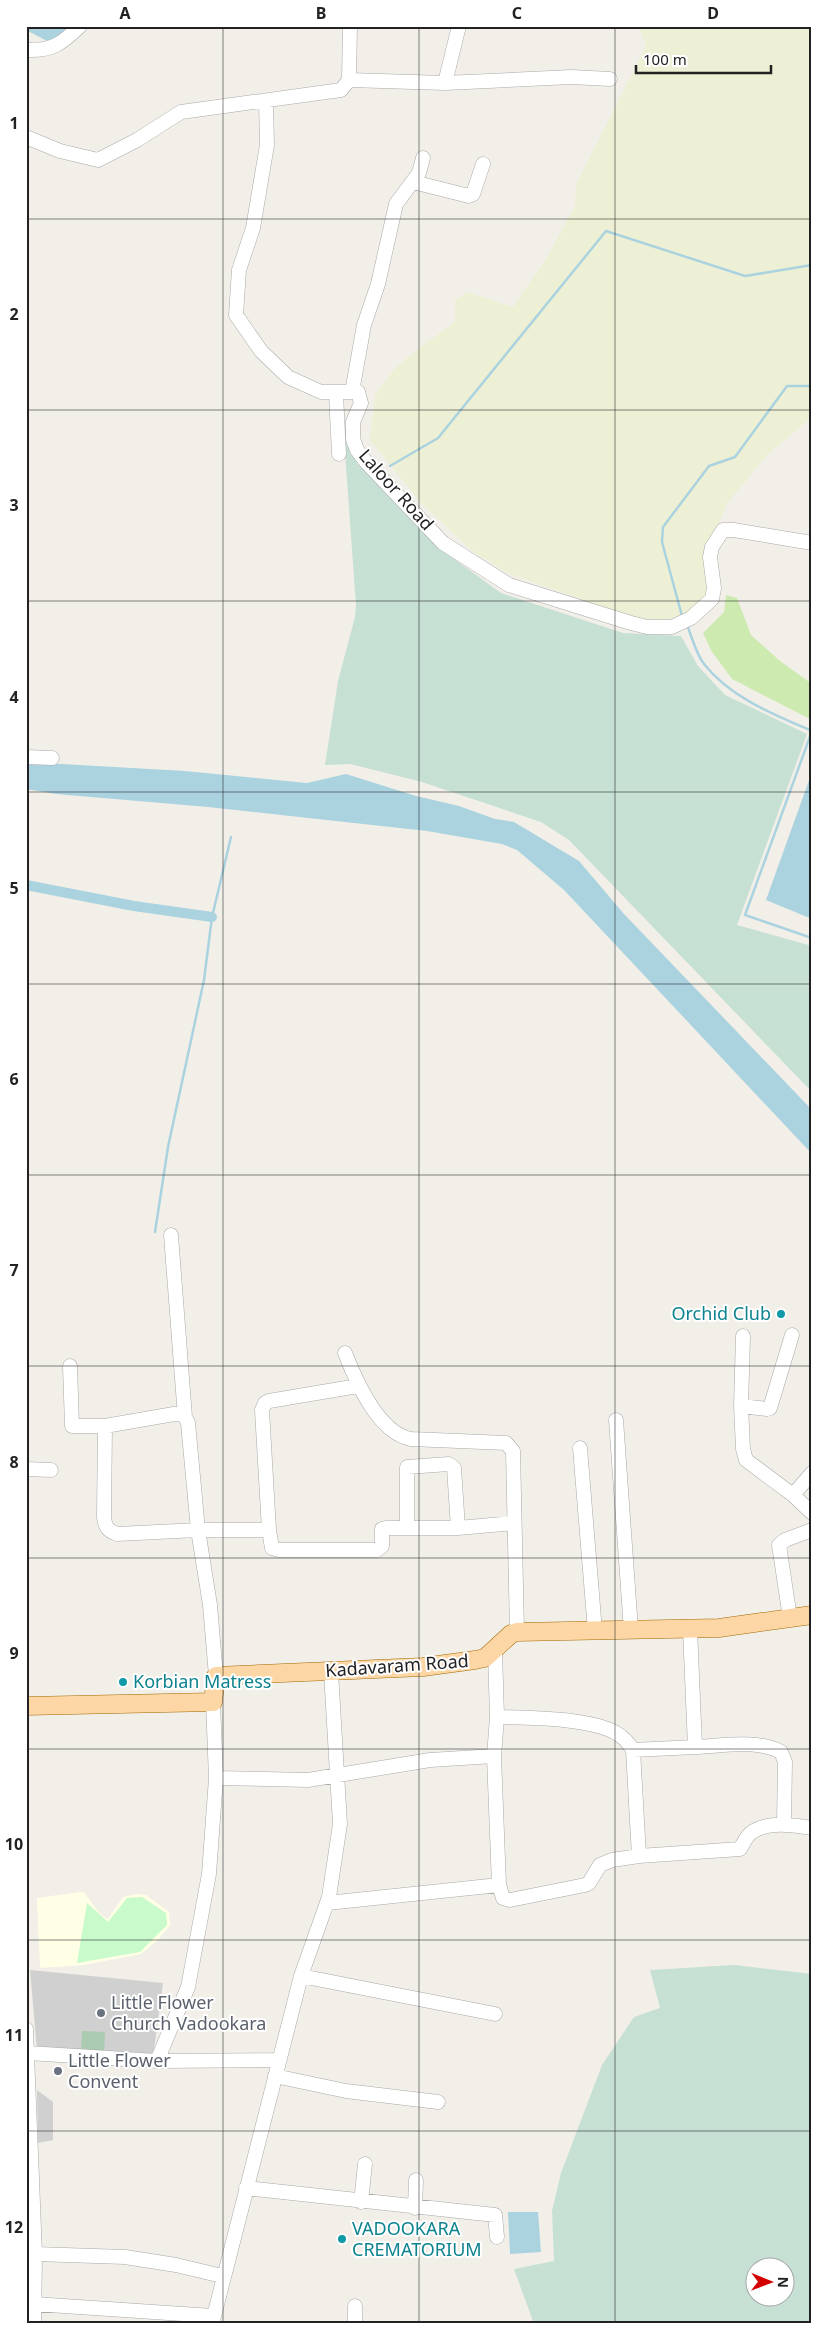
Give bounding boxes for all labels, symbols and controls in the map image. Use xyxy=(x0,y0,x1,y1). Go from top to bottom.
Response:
text: A xyxy=(119,2,131,24)
text: B xyxy=(316,2,326,24)
text: C xyxy=(512,2,522,24)
text: D xyxy=(707,2,719,24)
scale bar xyxy=(636,42,770,74)
text: 100 m xyxy=(643,49,687,69)
text: 1 xyxy=(9,112,19,134)
text: 2 xyxy=(9,303,19,325)
street label: Laloor Road xyxy=(354,444,440,535)
text: 3 xyxy=(9,494,19,516)
text: 4 xyxy=(9,686,19,708)
text: 5 xyxy=(9,877,19,899)
text: 6 xyxy=(9,1068,19,1090)
text: 7 xyxy=(9,1259,19,1281)
place label: Orchid Club xyxy=(671,1301,771,1325)
marker: Orchid Club xyxy=(775,1308,787,1320)
text: 8 xyxy=(9,1451,19,1473)
text: 9 xyxy=(9,1642,19,1664)
street label: Kadavaram Road xyxy=(324,1648,469,1682)
place label: Korbian Matress xyxy=(133,1669,271,1693)
marker: Korbian Matress xyxy=(117,1676,129,1688)
text: 10 xyxy=(5,1833,23,1855)
place label: Little Flower Church Vadookara xyxy=(111,1990,266,2035)
marker: Little Flower Church Vadookara xyxy=(95,2007,107,2019)
text: 11 xyxy=(5,2024,23,2046)
place label: Little Flower Convent xyxy=(68,2048,171,2093)
marker: Little Flower Convent xyxy=(52,2065,64,2077)
text: 12 xyxy=(5,2216,23,2238)
place label: VADOOKARA CREMATORIUM xyxy=(352,2216,482,2261)
marker: VADOOKARA CREMATORIUM xyxy=(336,2233,348,2245)
north arrow xyxy=(746,2258,796,2308)
text: N xyxy=(774,2276,793,2288)

